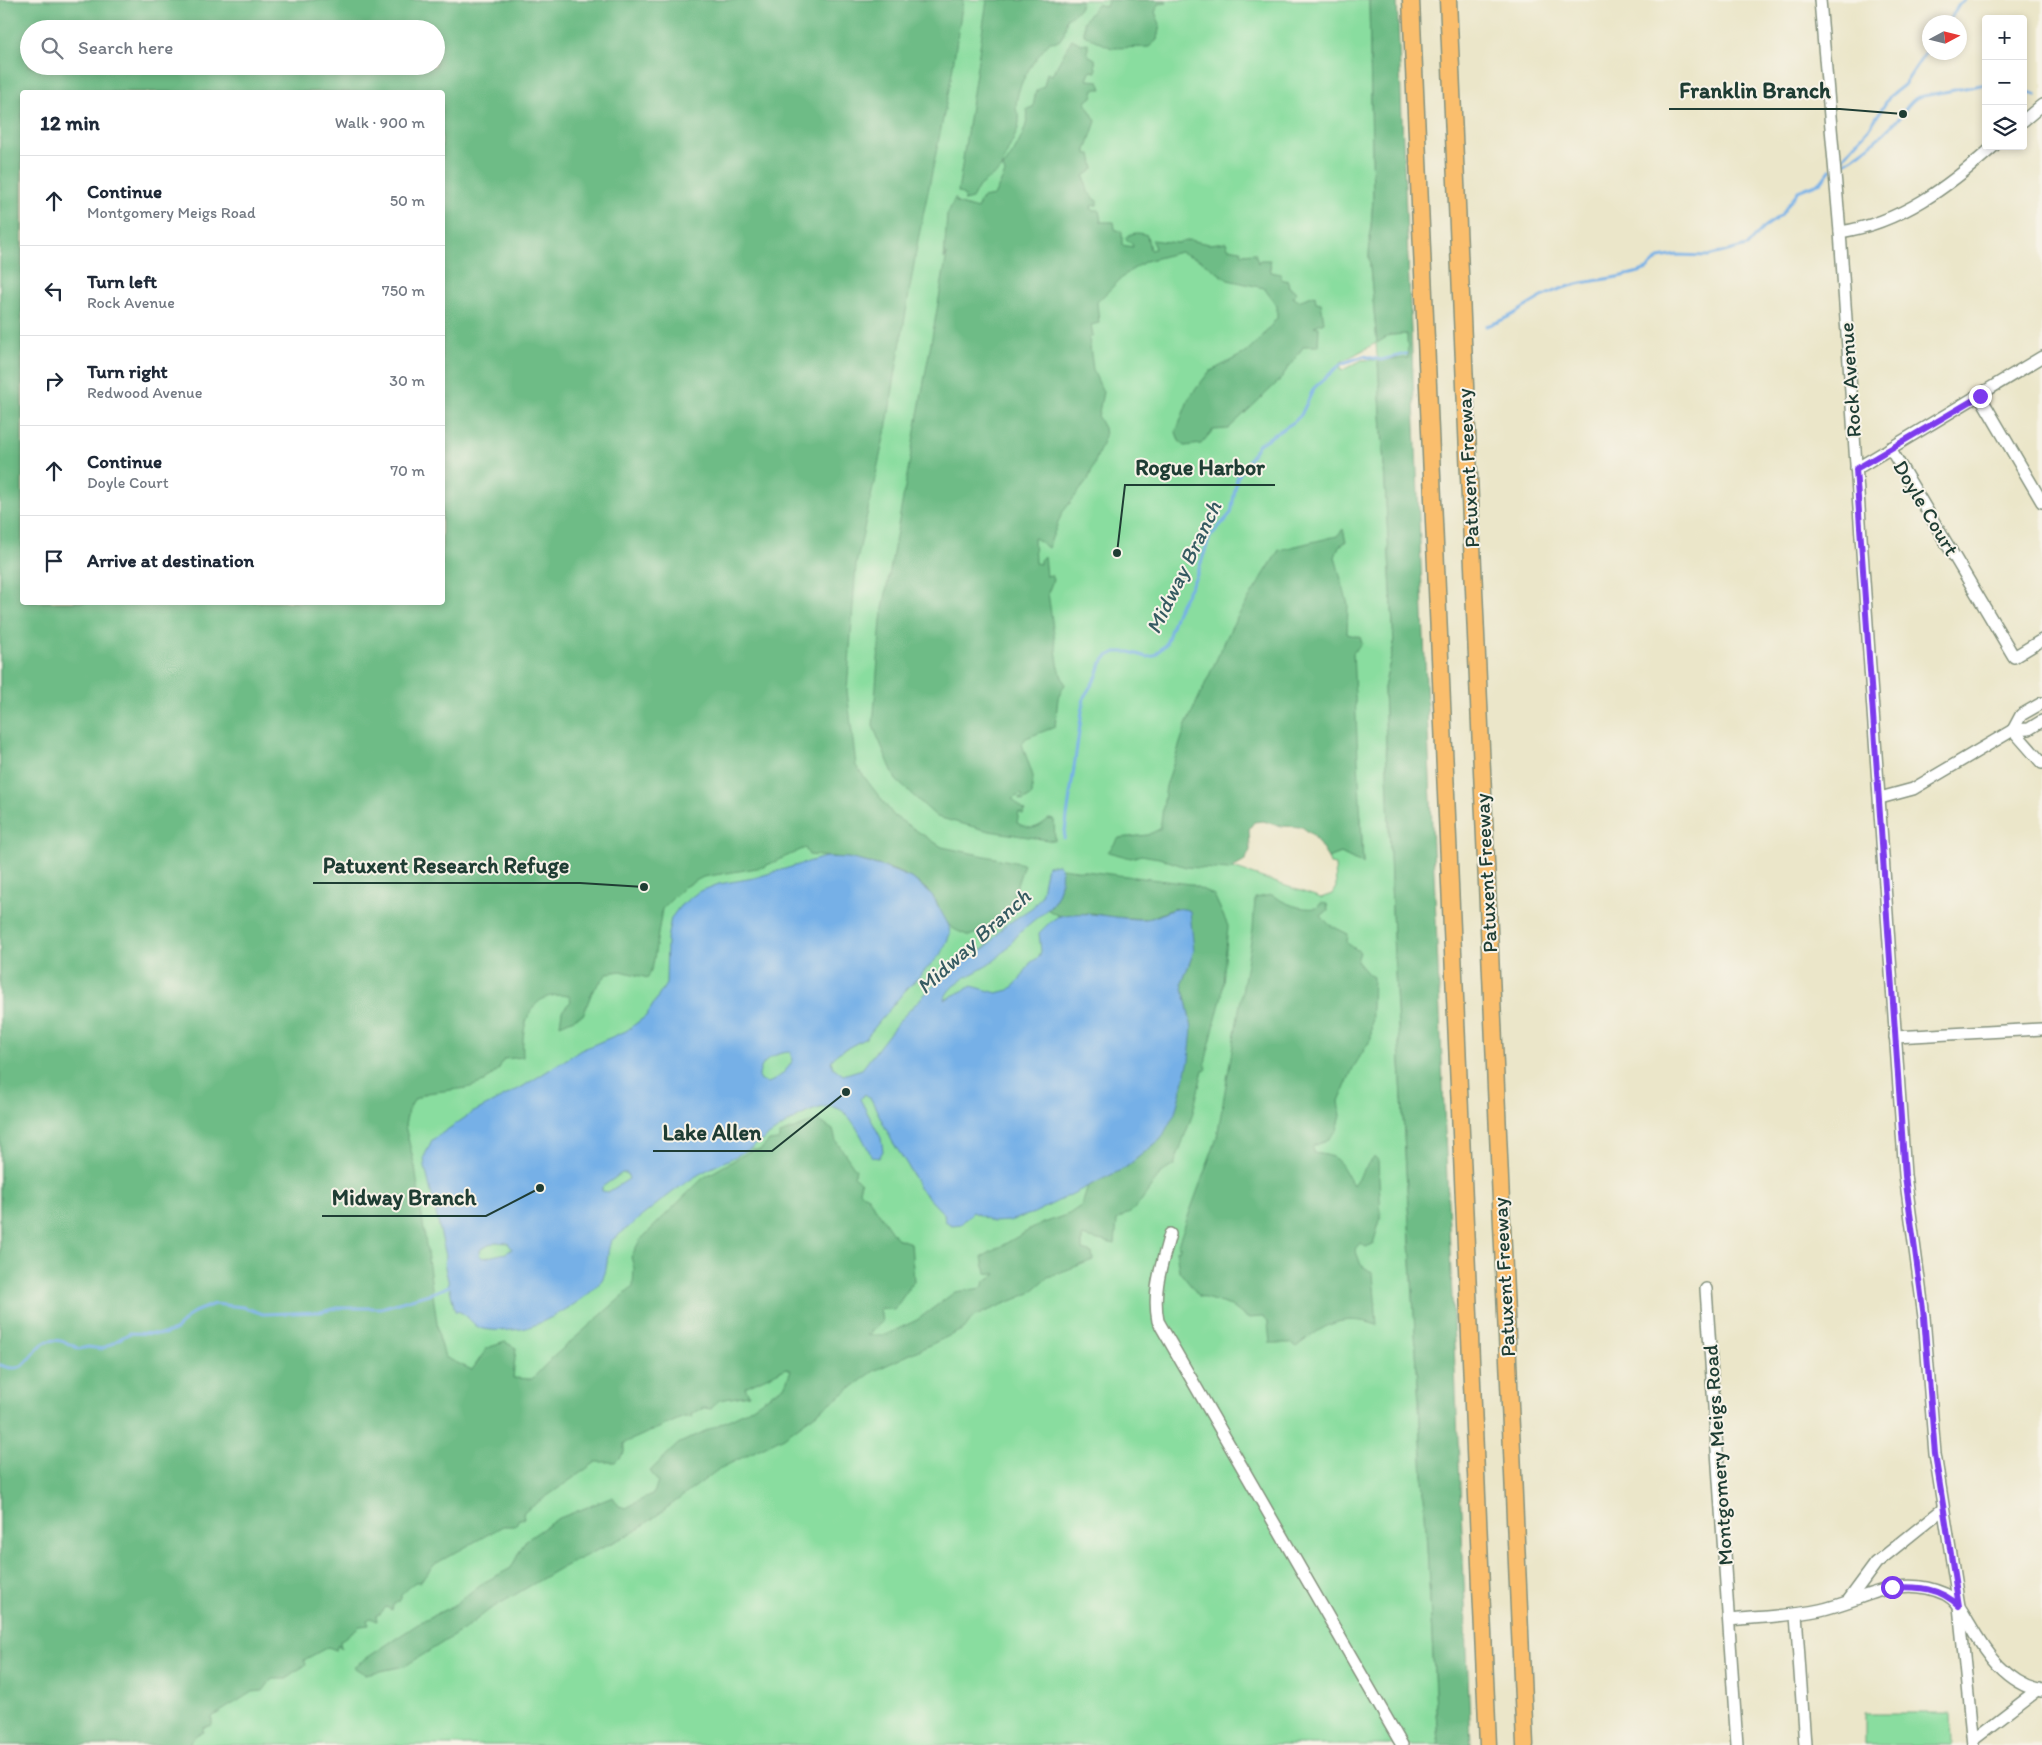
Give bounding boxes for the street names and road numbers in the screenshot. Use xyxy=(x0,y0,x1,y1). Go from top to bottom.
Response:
street label: Rock Avenue xyxy=(1833,322,1866,438)
street label: Patuxent Freeway xyxy=(1451,387,1484,548)
street label: Doyle Court xyxy=(1888,455,1965,560)
street label: Patuxent Freeway xyxy=(1469,792,1502,953)
street label: Patuxent Freeway xyxy=(1487,1196,1520,1357)
street label: Montgomery Meigs Road xyxy=(1697,1343,1738,1566)

